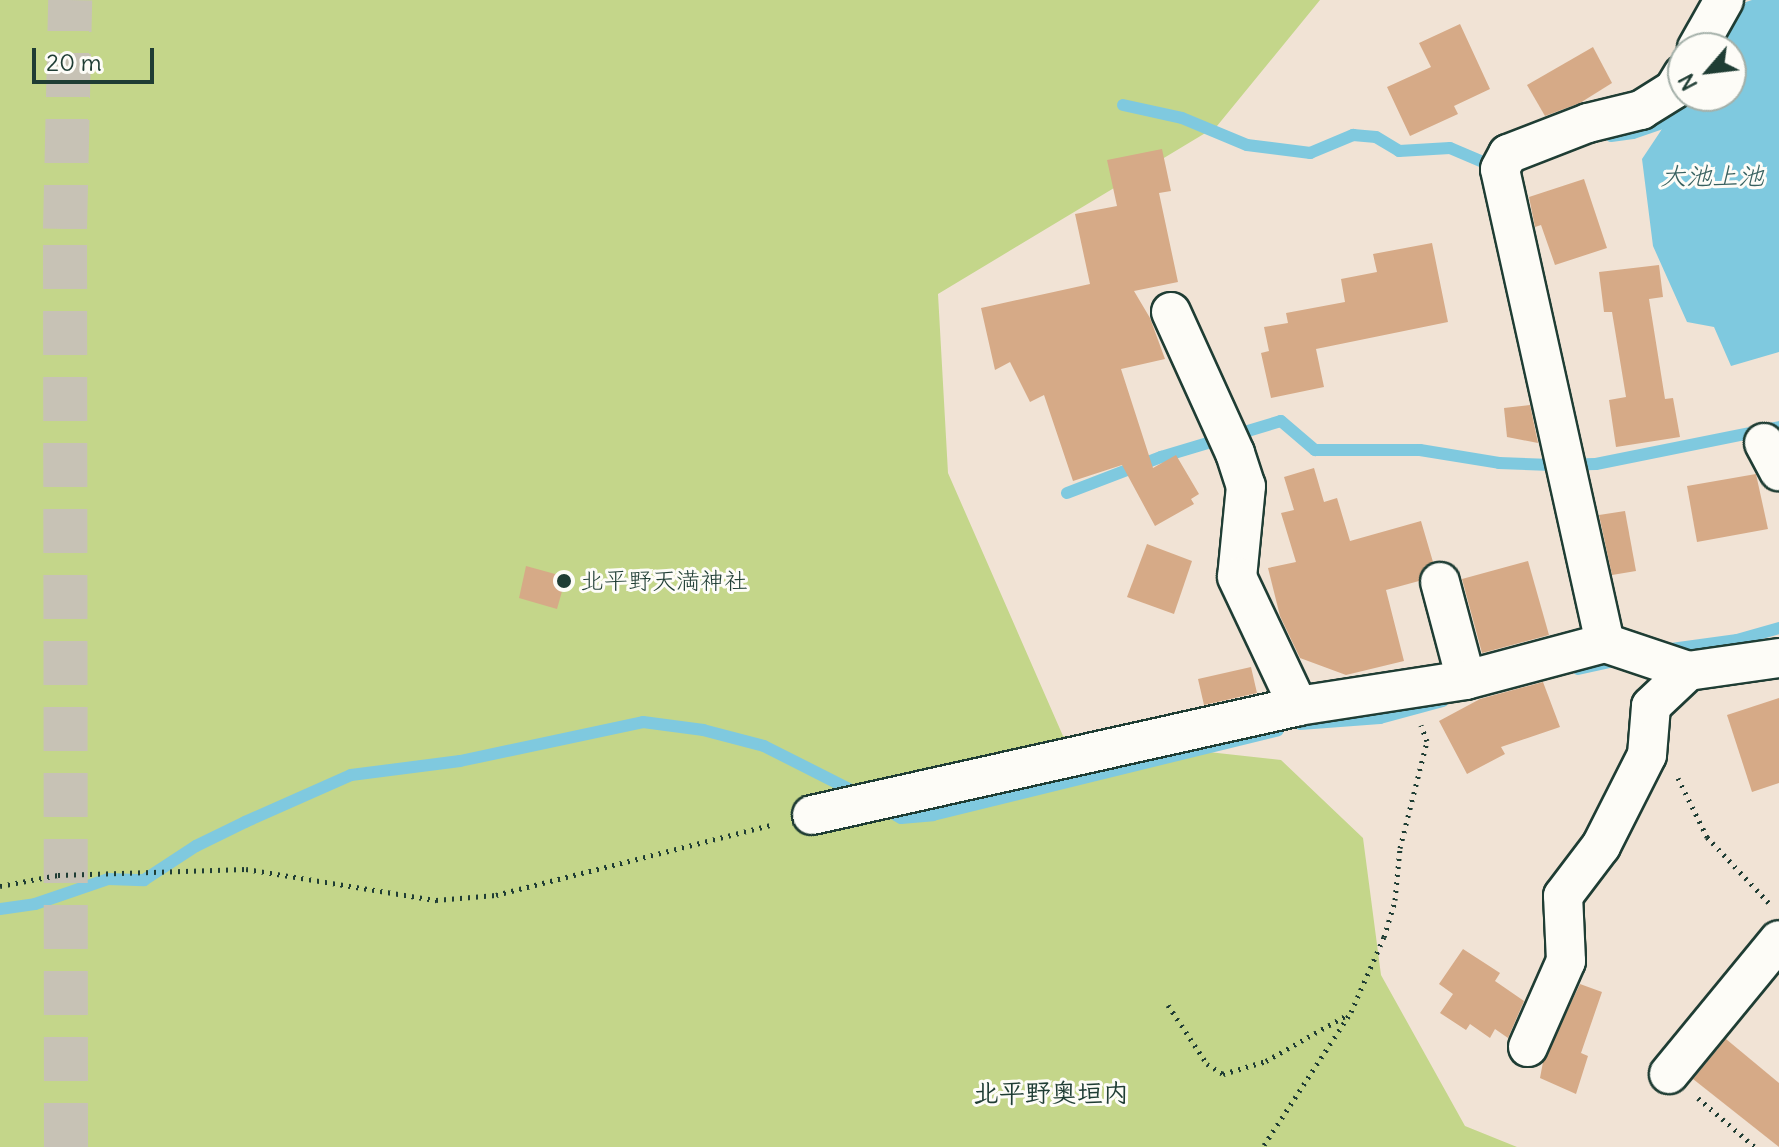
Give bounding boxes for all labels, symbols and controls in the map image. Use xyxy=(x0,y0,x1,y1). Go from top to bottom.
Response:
scale bar xyxy=(36,32,158,82)
north arrow xyxy=(1667,32,1747,112)
text: 20 m xyxy=(46,47,102,77)
text: N xyxy=(1672,69,1704,96)
water label: 大池上池 xyxy=(1660,160,1764,192)
place label: 北平野天満神社 xyxy=(580,567,748,595)
marker: 北平野天満神社 xyxy=(555,572,573,590)
district label: 北平野奥垣内 xyxy=(973,1077,1129,1109)

